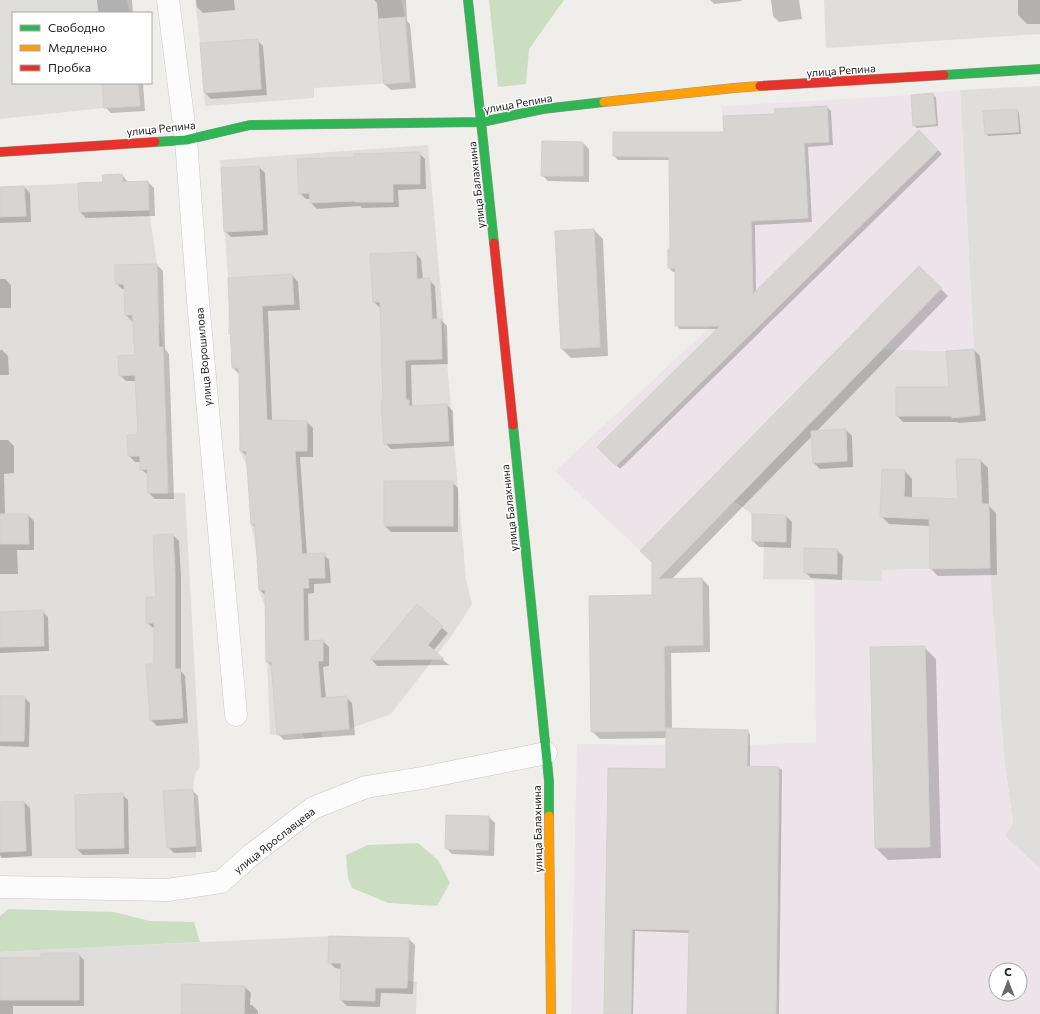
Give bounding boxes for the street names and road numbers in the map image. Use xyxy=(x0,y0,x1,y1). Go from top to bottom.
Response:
street label: улица Репина xyxy=(806,61,876,79)
street label: улица Репина xyxy=(483,91,553,115)
street label: улица Репина xyxy=(126,118,196,138)
street label: улица Балахнина xyxy=(465,141,487,229)
street label: улица Ворошилова xyxy=(192,307,214,407)
street label: улица Балахнина xyxy=(498,464,520,552)
street label: улица Балахнина xyxy=(530,785,544,873)
street label: улица Ярославцева xyxy=(231,804,317,876)

